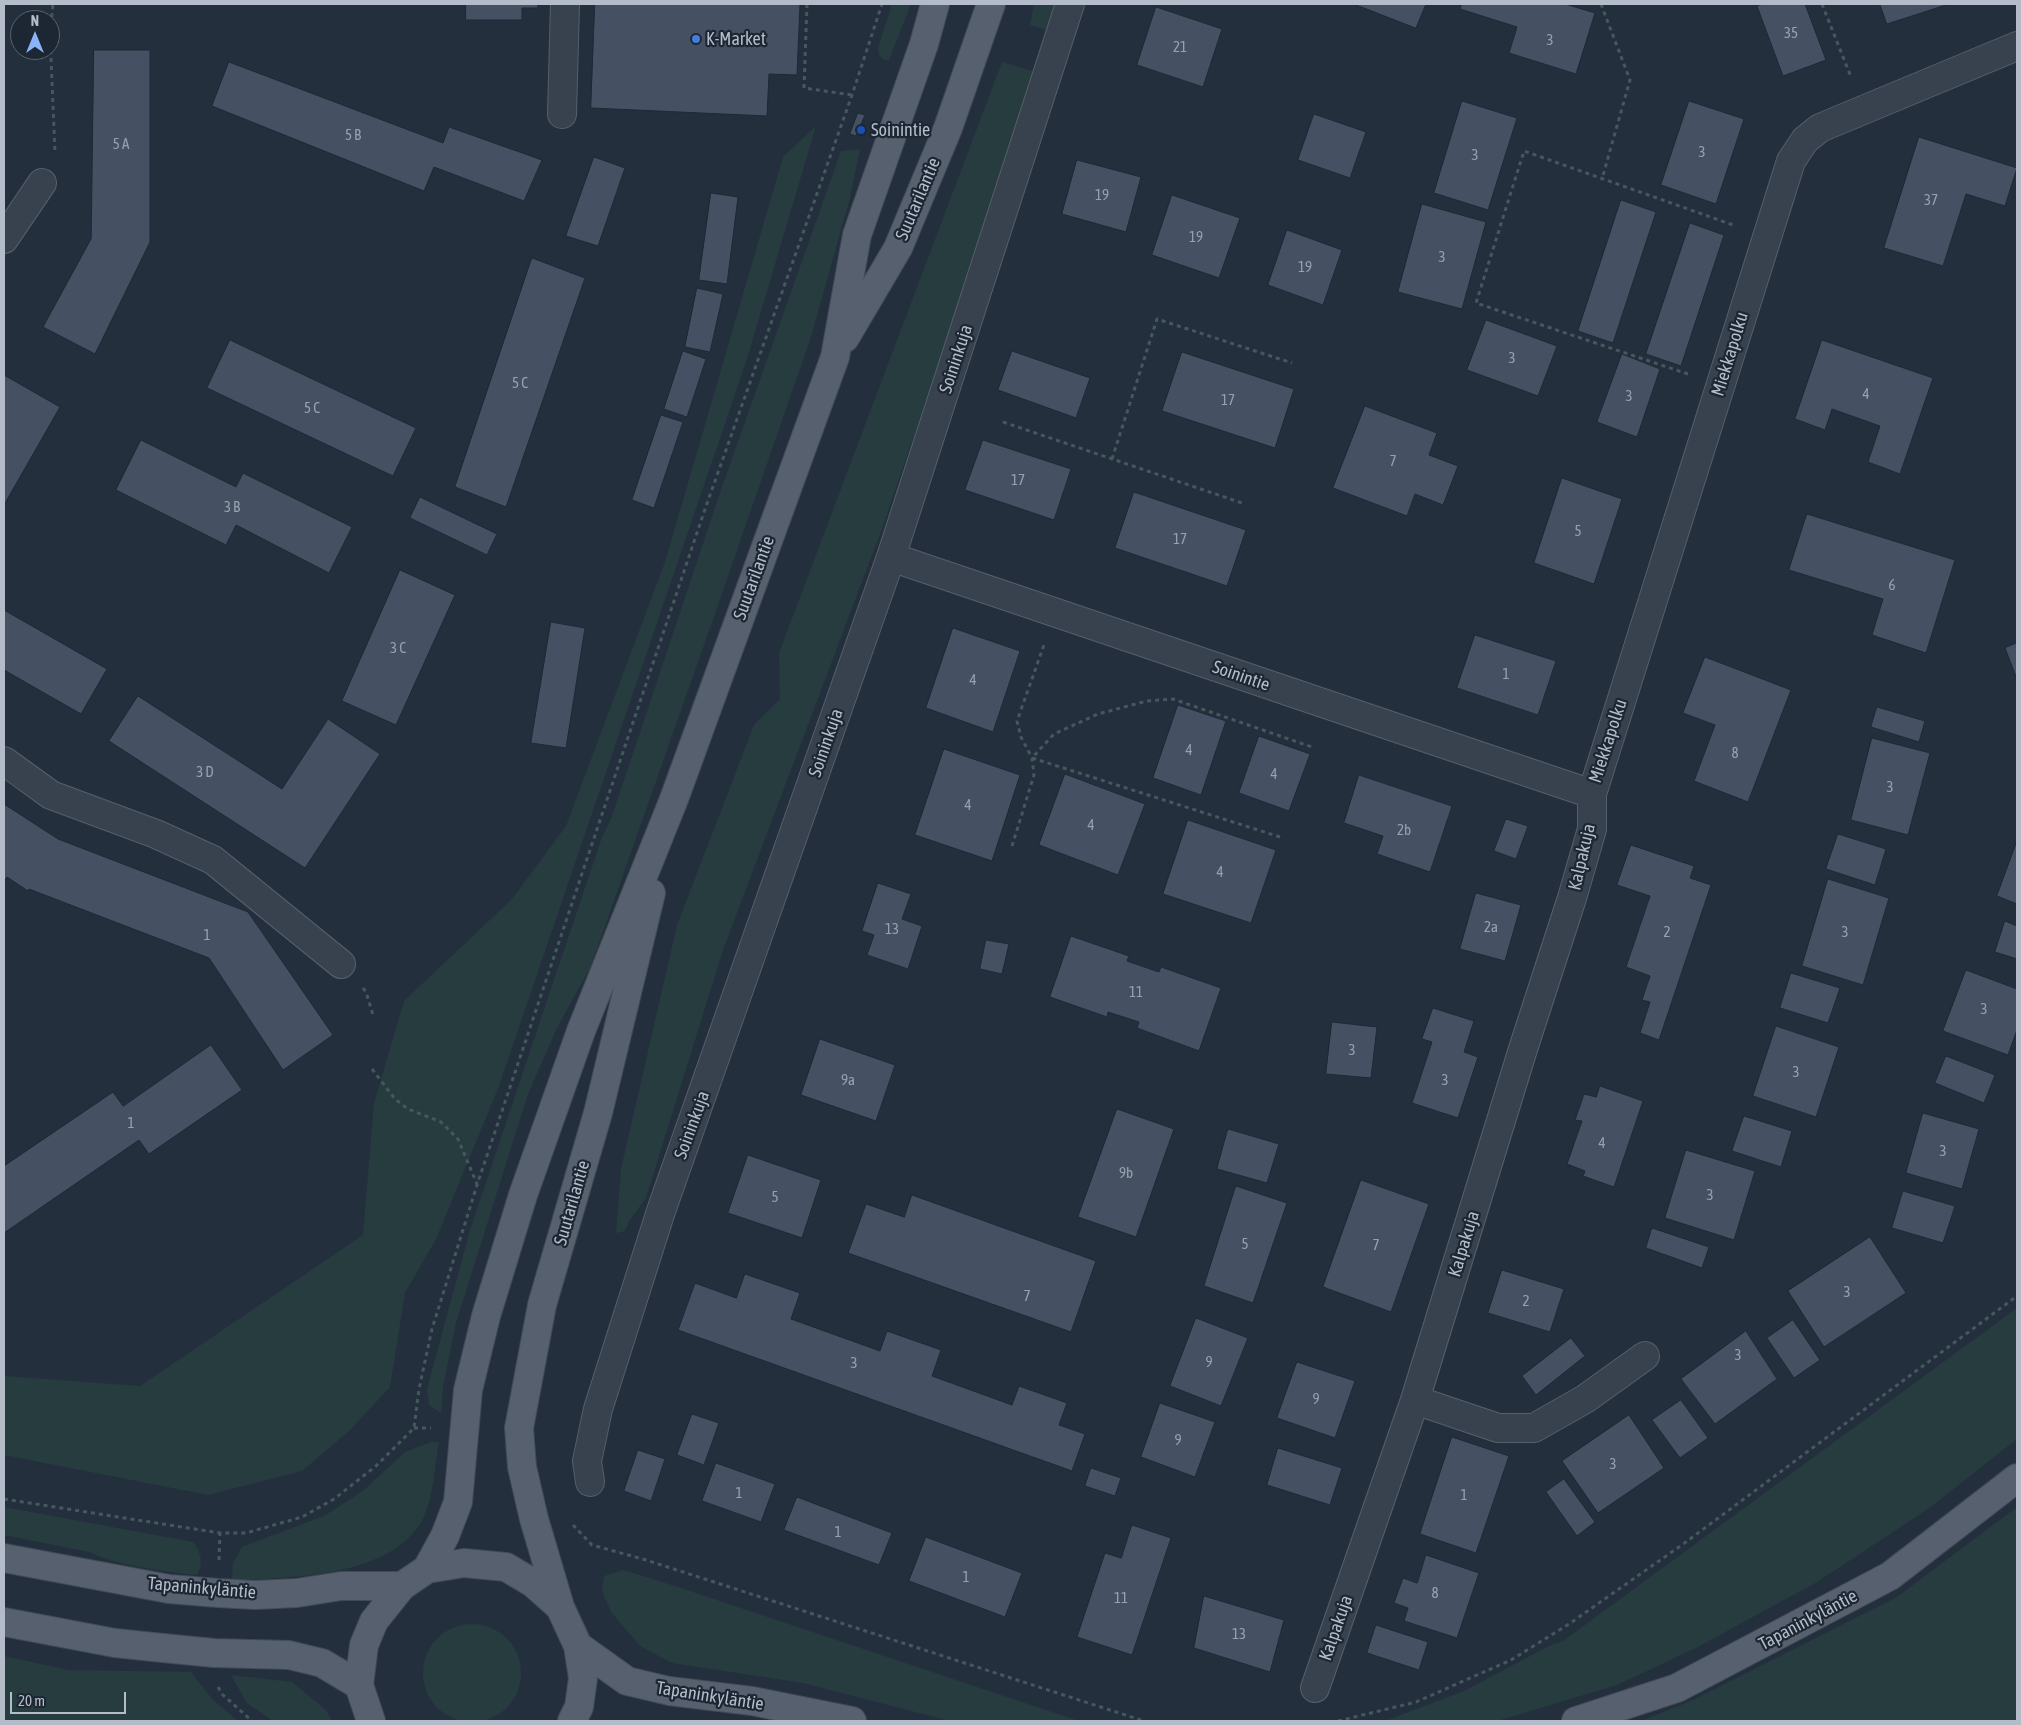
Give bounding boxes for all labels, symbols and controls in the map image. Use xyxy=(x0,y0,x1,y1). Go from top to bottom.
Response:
north arrow xyxy=(10,10,60,60)
text: N xyxy=(31,13,39,29)
house number: 35 xyxy=(1784,24,1798,42)
place label: K-Market xyxy=(706,28,766,50)
house number: 3 xyxy=(1546,31,1554,49)
marker: K-Market xyxy=(690,33,702,45)
house number: 21 xyxy=(1173,38,1187,56)
place label: Soinintie xyxy=(871,119,930,141)
marker: Soinintie xyxy=(855,124,867,136)
house number: 5 B xyxy=(345,126,361,144)
house number: 5 A xyxy=(113,135,129,153)
house number: 3 xyxy=(1698,143,1706,161)
house number: 3 xyxy=(1471,146,1479,164)
street label: Suutarilantie xyxy=(891,155,945,243)
house number: 19 xyxy=(1095,186,1109,204)
house number: 37 xyxy=(1924,191,1938,209)
house number: 19 xyxy=(1189,228,1203,246)
house number: 3 xyxy=(1438,248,1446,266)
house number: 19 xyxy=(1298,258,1312,276)
street label: Miekkapolku xyxy=(1707,309,1753,399)
street label: Soininkuja xyxy=(935,322,977,396)
house number: 3 xyxy=(1508,349,1516,367)
house number: 5 C xyxy=(512,374,528,392)
house number: 4 xyxy=(1862,385,1870,403)
house number: 3 xyxy=(1625,387,1633,405)
house number: 17 xyxy=(1221,391,1235,409)
house number: 5 C xyxy=(304,399,320,417)
house number: 7 xyxy=(1389,452,1397,470)
house number: 17 xyxy=(1011,471,1025,489)
house number: 3 B xyxy=(224,498,240,516)
house number: 5 xyxy=(1574,522,1582,540)
house number: 17 xyxy=(1173,530,1187,548)
street label: Suutarilantie xyxy=(729,533,779,623)
house number: 6 xyxy=(1888,576,1896,594)
house number: 3 C xyxy=(390,639,406,657)
street label: Soinintie xyxy=(1209,656,1273,696)
house number: 1 xyxy=(1502,665,1510,683)
house number: 4 xyxy=(969,671,977,689)
street label: Miekkapolku xyxy=(1584,696,1632,786)
street label: Soininkuja xyxy=(804,706,848,780)
house number: 4 xyxy=(1185,741,1193,759)
house number: 8 xyxy=(1731,744,1739,762)
house number: 3 D xyxy=(196,763,214,781)
house number: 4 xyxy=(1270,765,1278,783)
house number: 3 xyxy=(1886,778,1894,796)
house number: 4 xyxy=(964,796,972,814)
house number: 4 xyxy=(1087,816,1095,834)
house number: 2b xyxy=(1397,821,1411,839)
street label: Kalpakuja xyxy=(1564,822,1600,892)
house number: 4 xyxy=(1216,863,1224,881)
house number: 2a xyxy=(1484,918,1498,936)
house number: 13 xyxy=(885,920,899,938)
house number: 2 xyxy=(1663,923,1671,941)
house number: 3 xyxy=(1841,923,1849,941)
house number: 1 xyxy=(203,926,211,944)
house number: 11 xyxy=(1129,983,1143,1001)
house number: 3 xyxy=(1980,1000,1988,1018)
house number: 3 xyxy=(1348,1041,1356,1059)
house number: 3 xyxy=(1792,1063,1800,1081)
house number: 9a xyxy=(841,1071,855,1089)
house number: 3 xyxy=(1441,1071,1449,1089)
street label: Soininkuja xyxy=(670,1088,714,1162)
house number: 1 xyxy=(127,1114,135,1132)
house number: 4 xyxy=(1598,1134,1606,1152)
house number: 3 xyxy=(1939,1142,1947,1160)
street label: Suutarilantie xyxy=(550,1158,594,1248)
house number: 9b xyxy=(1119,1164,1133,1182)
house number: 3 xyxy=(1706,1186,1714,1204)
house number: 5 xyxy=(771,1188,779,1206)
street label: Kalpakuja xyxy=(1444,1209,1484,1279)
house number: 5 xyxy=(1241,1235,1249,1253)
house number: 7 xyxy=(1372,1236,1380,1254)
house number: 3 xyxy=(1843,1283,1851,1301)
house number: 7 xyxy=(1023,1287,1031,1305)
house number: 2 xyxy=(1522,1292,1530,1310)
house number: 3 xyxy=(1734,1346,1742,1364)
house number: 9 xyxy=(1205,1353,1213,1371)
house number: 3 xyxy=(850,1354,858,1372)
house number: 9 xyxy=(1312,1390,1320,1408)
house number: 9 xyxy=(1174,1431,1182,1449)
house number: 3 xyxy=(1609,1455,1617,1473)
house number: 1 xyxy=(735,1484,743,1502)
house number: 1 xyxy=(1460,1486,1468,1504)
house number: 1 xyxy=(834,1523,842,1541)
house number: 1 xyxy=(962,1568,970,1586)
street label: Tapaninkyläntie xyxy=(147,1573,257,1603)
house number: 8 xyxy=(1431,1584,1439,1602)
street label: Tapaninkyläntie xyxy=(1755,1585,1861,1655)
house number: 11 xyxy=(1114,1589,1128,1607)
street label: Kalpakuja xyxy=(1315,1593,1357,1663)
house number: 13 xyxy=(1232,1625,1246,1643)
street label: Tapaninkyläntie xyxy=(655,1677,765,1715)
scale bar xyxy=(12,1682,129,1714)
text: 20 m xyxy=(18,1692,45,1709)

